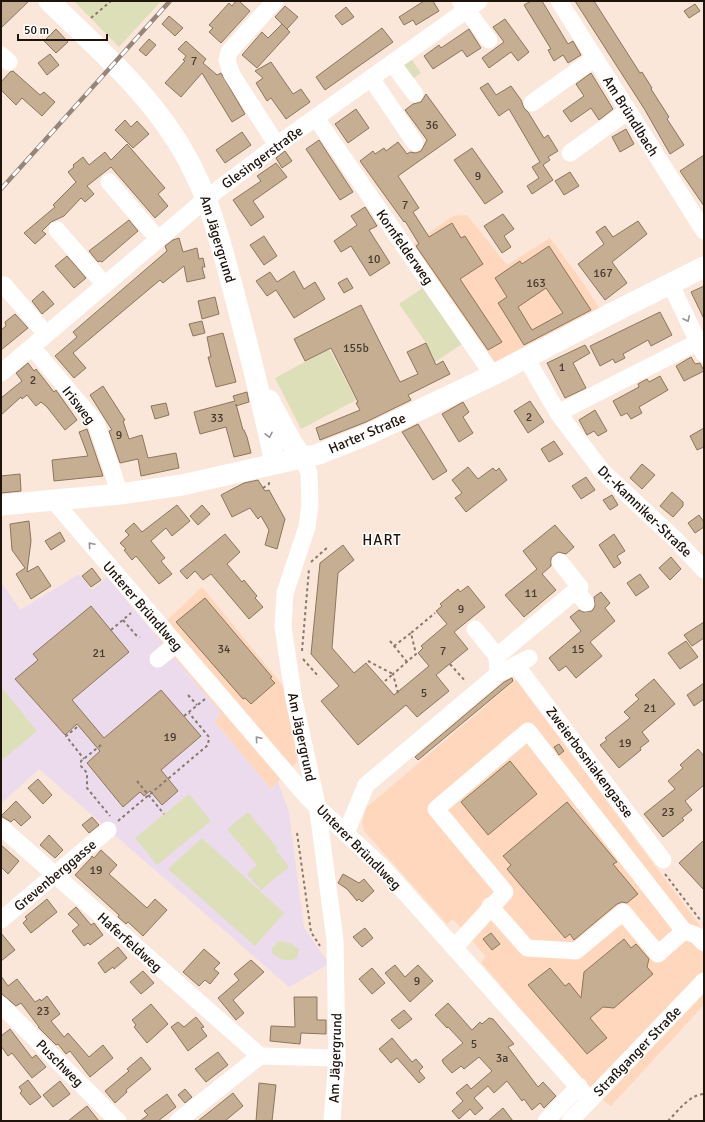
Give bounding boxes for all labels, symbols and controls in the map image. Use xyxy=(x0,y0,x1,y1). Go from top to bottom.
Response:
scale bar xyxy=(18,16,107,42)
text: 50 m xyxy=(24,23,49,38)
house number: 7 xyxy=(191,54,197,69)
street label: Am Bründlbach xyxy=(599,73,662,160)
house number: 36 xyxy=(426,118,438,133)
street label: Glesingerstraße xyxy=(218,122,306,193)
house number: 9 xyxy=(475,169,481,184)
street label: Am Jägergrund xyxy=(196,193,239,285)
house number: 7 xyxy=(402,198,408,213)
street label: Kornfelderweg xyxy=(372,206,437,288)
house number: 10 xyxy=(368,252,380,267)
house number: 167 xyxy=(593,266,613,281)
house number: 163 xyxy=(526,276,546,291)
one-way arrow xyxy=(682,314,690,322)
house number: 155b xyxy=(343,341,369,356)
house number: 1 xyxy=(559,360,565,375)
house number: 2 xyxy=(30,373,36,388)
street label: Irisweg xyxy=(58,383,99,428)
street label: Harter Straße xyxy=(326,409,409,457)
house number: 2 xyxy=(526,410,532,425)
house number: 33 xyxy=(211,411,223,426)
house number: 9 xyxy=(116,428,122,443)
one-way arrow xyxy=(265,432,273,438)
street label: Dr.-Kamniker-Straße xyxy=(594,462,695,561)
district label: HART xyxy=(362,531,402,549)
one-way arrow xyxy=(88,543,95,550)
street label: Unterer Bründlweg xyxy=(99,558,186,655)
house number: 11 xyxy=(525,586,537,601)
house number: 9 xyxy=(458,602,464,617)
house number: 34 xyxy=(218,642,231,657)
house number: 15 xyxy=(572,642,584,657)
house number: 7 xyxy=(440,644,446,659)
house number: 21 xyxy=(93,646,105,661)
house number: 5 xyxy=(421,686,427,701)
street label: Am Jägergrund xyxy=(284,691,319,783)
house number: 21 xyxy=(644,701,656,716)
street label: Zweierbosniakengasse xyxy=(542,703,637,821)
house number: 19 xyxy=(164,730,176,745)
house number: 19 xyxy=(619,736,631,751)
one-way arrow xyxy=(255,737,262,744)
street label: Unterer Bründlweg xyxy=(313,801,405,893)
house number: 23 xyxy=(662,805,674,820)
street label: Grevenberggasse xyxy=(11,836,100,915)
house number: 19 xyxy=(90,863,102,878)
street label: Haferfeldweg xyxy=(94,909,165,976)
house number: 9 xyxy=(414,974,420,989)
street label: Straßganger Straße xyxy=(590,1003,685,1100)
house number: 23 xyxy=(37,1004,49,1019)
street label: Am Jägergrund xyxy=(325,1013,346,1104)
street label: Puschweg xyxy=(32,1036,87,1091)
house number: 5 xyxy=(471,1037,477,1052)
house number: 3a xyxy=(496,1051,508,1066)

